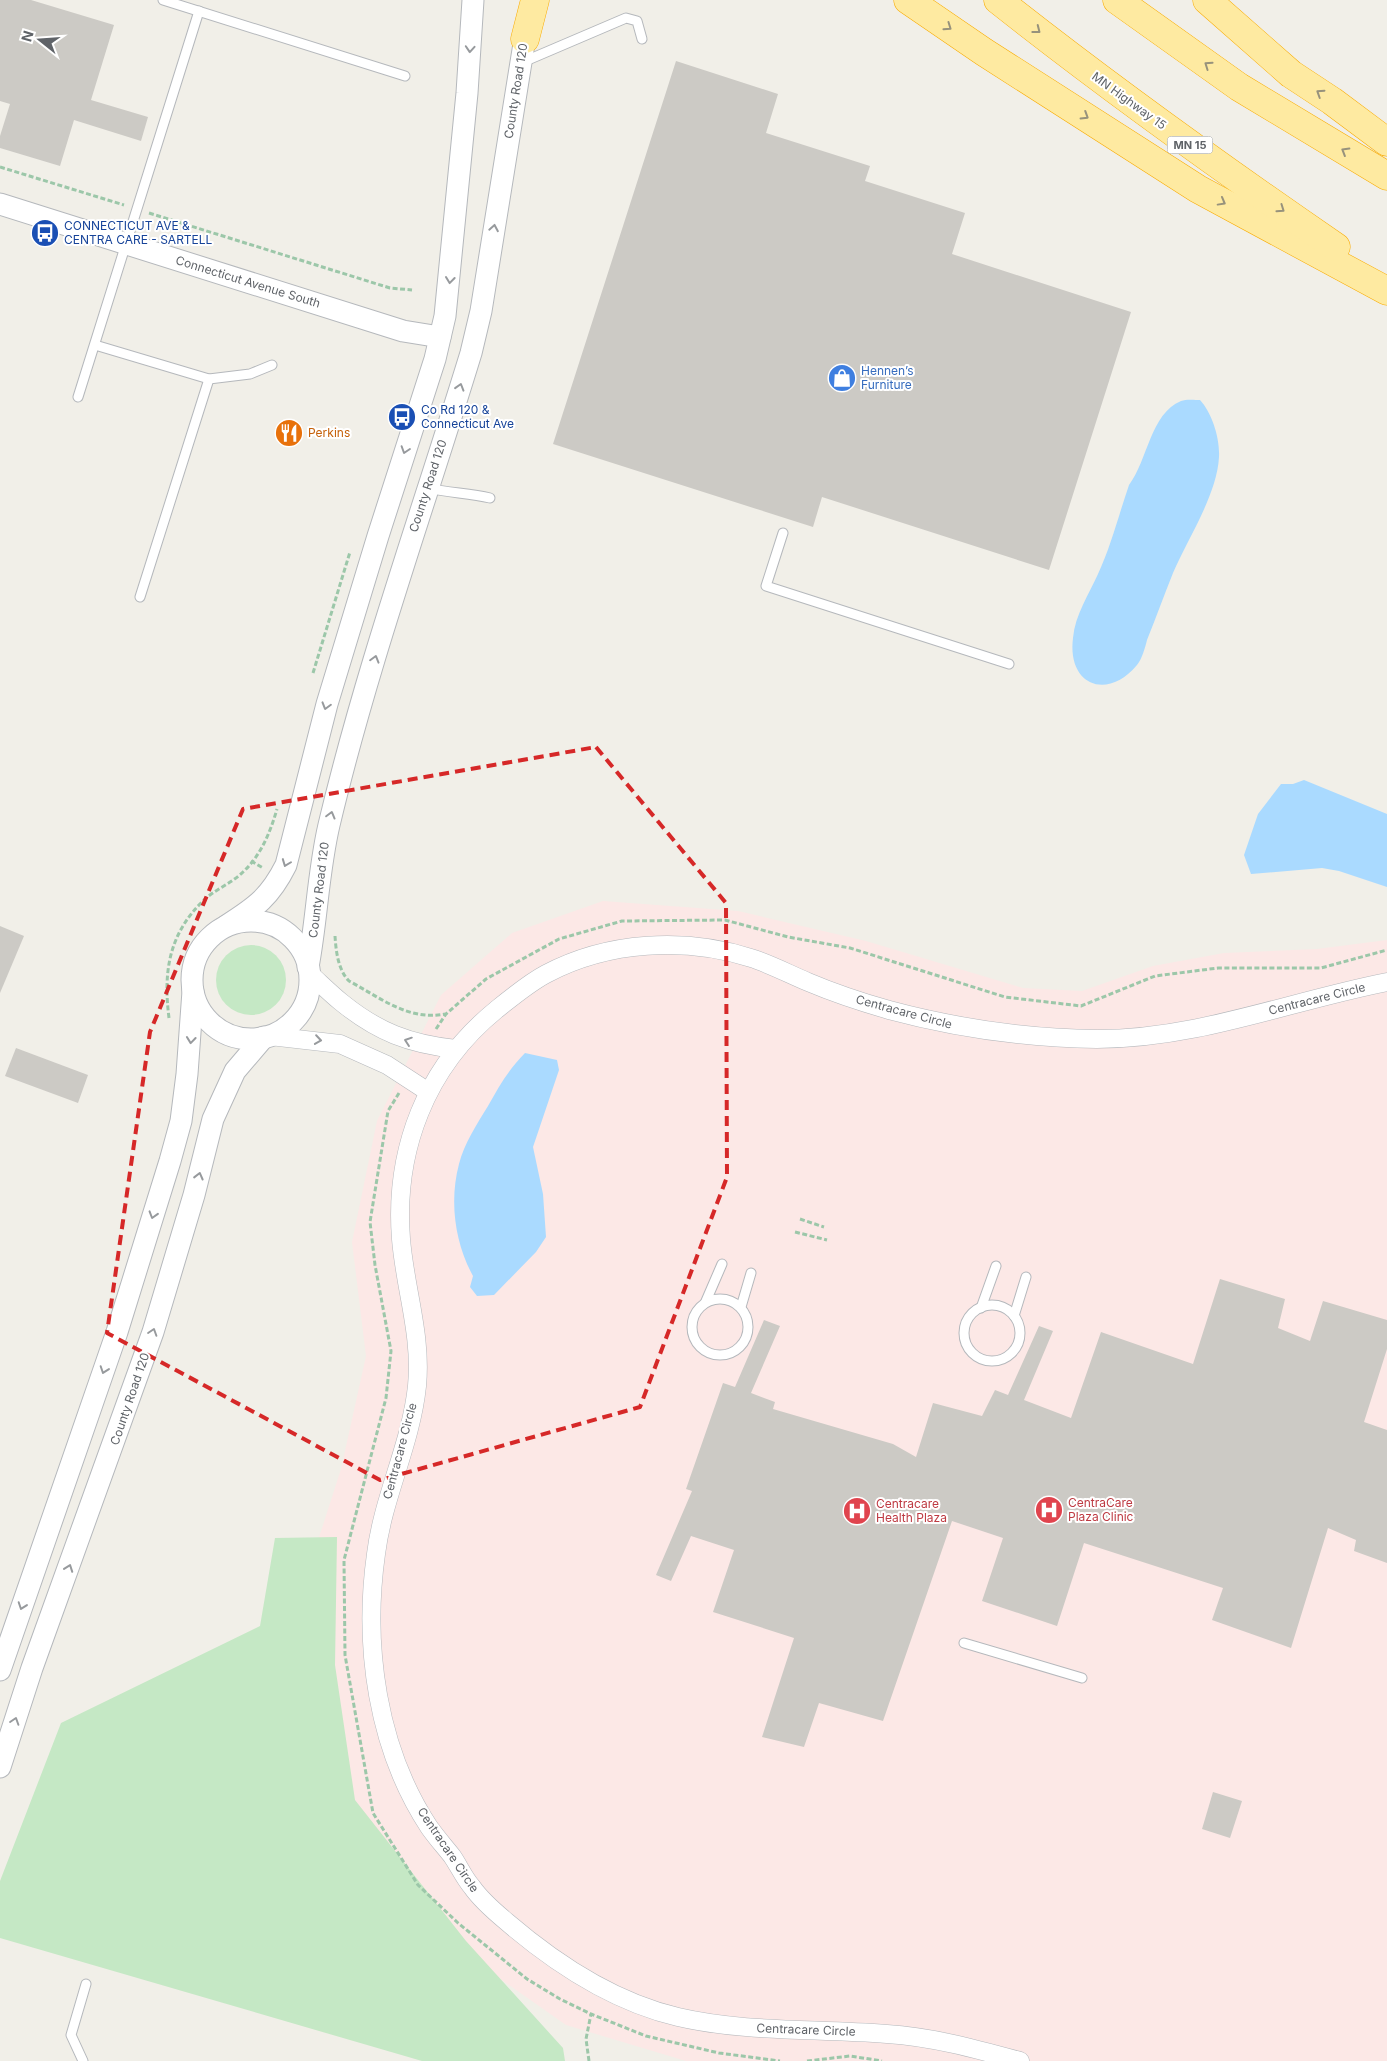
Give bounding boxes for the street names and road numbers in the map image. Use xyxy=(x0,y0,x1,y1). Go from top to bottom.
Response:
street label: County Road 120 xyxy=(501,42,530,140)
street label: MN Highway 15 xyxy=(1089,69,1169,133)
road number: MN 15 xyxy=(1168,136,1212,154)
street label: Connecticut Avenue South xyxy=(174,252,322,311)
street label: County Road 120 xyxy=(405,438,450,534)
street label: County Road 120 xyxy=(305,841,332,939)
street label: Centracare Circle xyxy=(1267,979,1367,1018)
street label: Centracare Circle xyxy=(854,991,954,1032)
street label: County Road 120 xyxy=(107,1351,152,1447)
street label: Centracare Circle xyxy=(379,1401,420,1501)
street label: Centracare Circle xyxy=(414,1804,482,1895)
street label: Centracare Circle xyxy=(756,2020,856,2039)

